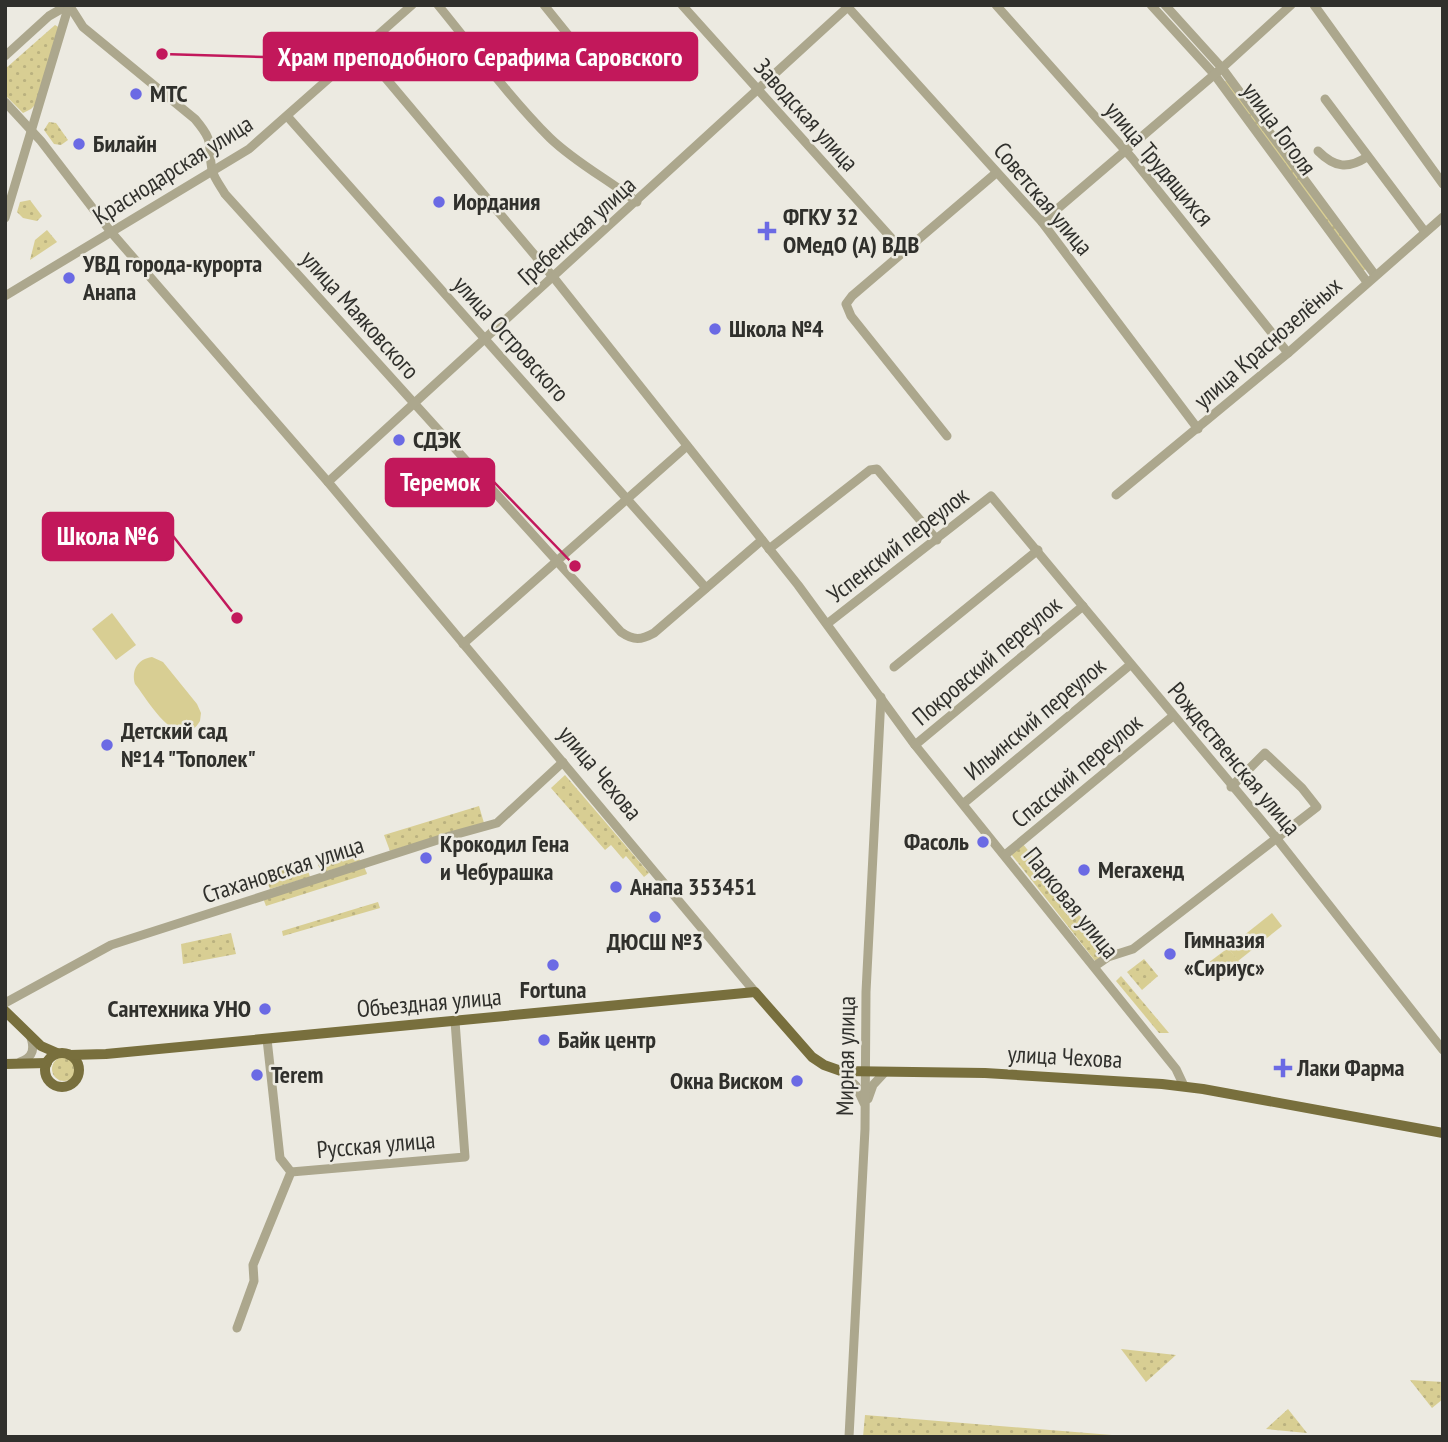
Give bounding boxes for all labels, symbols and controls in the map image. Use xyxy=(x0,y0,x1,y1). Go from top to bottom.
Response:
callout: Храм преподобного Серафима Саровского xyxy=(264,33,697,80)
text: Храм преподобного Серафима Саровского xyxy=(277,40,683,73)
street label: Заводская улица xyxy=(748,52,865,178)
street label: улица Гоголя xyxy=(1235,76,1323,181)
place label: МТС xyxy=(150,78,188,109)
marker: МТС xyxy=(128,86,144,102)
street label: улица Трудящихся xyxy=(1098,95,1221,232)
street label: Краснодарская улица xyxy=(87,108,258,231)
place label: Билайн xyxy=(93,128,157,159)
marker: Билайн xyxy=(71,136,87,152)
street label: Советская улица xyxy=(987,136,1100,262)
street label: Гребенская улица xyxy=(511,169,642,292)
place label: Иордания xyxy=(453,186,540,217)
marker: Иордания xyxy=(431,194,447,210)
place label: ФГКУ 32 ОМедО (А) ВДВ xyxy=(783,201,920,260)
marker: ФГКУ 32 ОМедО (А) ВДВ xyxy=(757,221,777,241)
street label: улица Маяковского xyxy=(294,244,426,386)
place label: УВД города-курорта Анапа xyxy=(82,248,262,307)
street label: улица Островского xyxy=(447,269,576,408)
marker: УВД города-курорта Анапа xyxy=(61,270,77,286)
street label: улица Краснозелёных xyxy=(1187,270,1348,415)
place label: Школа №4 xyxy=(729,313,824,344)
marker: Школа №4 xyxy=(707,321,723,337)
place label: СДЭК xyxy=(413,424,462,455)
marker: СДЭК xyxy=(391,432,407,448)
callout: Теремок xyxy=(386,459,494,506)
text: Теремок xyxy=(400,465,480,498)
street label: Успенский переулок xyxy=(821,479,975,609)
callout: Школа №6 xyxy=(43,513,173,560)
text: Школа №6 xyxy=(57,519,159,552)
street label: Покровский переулок xyxy=(906,589,1068,732)
street label: Ильинский переулок xyxy=(958,650,1112,787)
street label: Рождественская улица xyxy=(1161,676,1308,842)
street label: Спасский переулок xyxy=(1005,706,1149,834)
place label: Детский сад №14 "Тополек" xyxy=(121,715,256,774)
street label: улица Чехова xyxy=(552,719,649,827)
marker: Детский сад №14 "Тополек" xyxy=(99,737,115,753)
place label: Фасоль xyxy=(904,826,969,857)
place label: Крокодил Гена и Чебурашка xyxy=(440,828,569,887)
street label: Стахановская улица xyxy=(198,829,367,910)
marker: Фасоль xyxy=(975,834,991,850)
street label: Парковая улица xyxy=(1017,841,1126,965)
marker: Крокодил Гена и Чебурашка xyxy=(418,850,434,866)
place label: Мегахенд xyxy=(1098,854,1185,885)
marker: Мегахенд xyxy=(1076,862,1092,878)
place label: Анапа 353451 xyxy=(629,871,757,902)
marker: Анапа 353451 xyxy=(608,879,624,895)
marker: ДЮСШ №3 xyxy=(647,909,663,925)
place label: Гимназия «Сириус» xyxy=(1184,924,1265,983)
place label: ДЮСШ №3 xyxy=(607,926,703,957)
marker: Гимназия «Сириус» xyxy=(1162,946,1178,962)
marker: Fortuna xyxy=(545,957,561,973)
place label: Fortuna xyxy=(520,974,586,1005)
street label: Объездная улица xyxy=(355,981,503,1024)
place label: Сантехника УНО xyxy=(108,993,251,1024)
street label: Мирная улица xyxy=(829,996,862,1116)
marker: Сантехника УНО xyxy=(257,1001,273,1017)
place label: Байк центр xyxy=(558,1024,656,1055)
marker: Байк центр xyxy=(536,1032,552,1048)
street label: улица Чехова xyxy=(1007,1038,1123,1075)
place label: Лаки Фарма xyxy=(1296,1052,1405,1083)
place label: Terem xyxy=(271,1059,323,1090)
marker: Лаки Фарма xyxy=(1275,1060,1291,1076)
place label: Окна Виском xyxy=(670,1065,783,1096)
marker: Terem xyxy=(249,1067,265,1083)
marker: Окна Виском xyxy=(789,1073,805,1089)
street label: Русская улица xyxy=(315,1124,436,1165)

